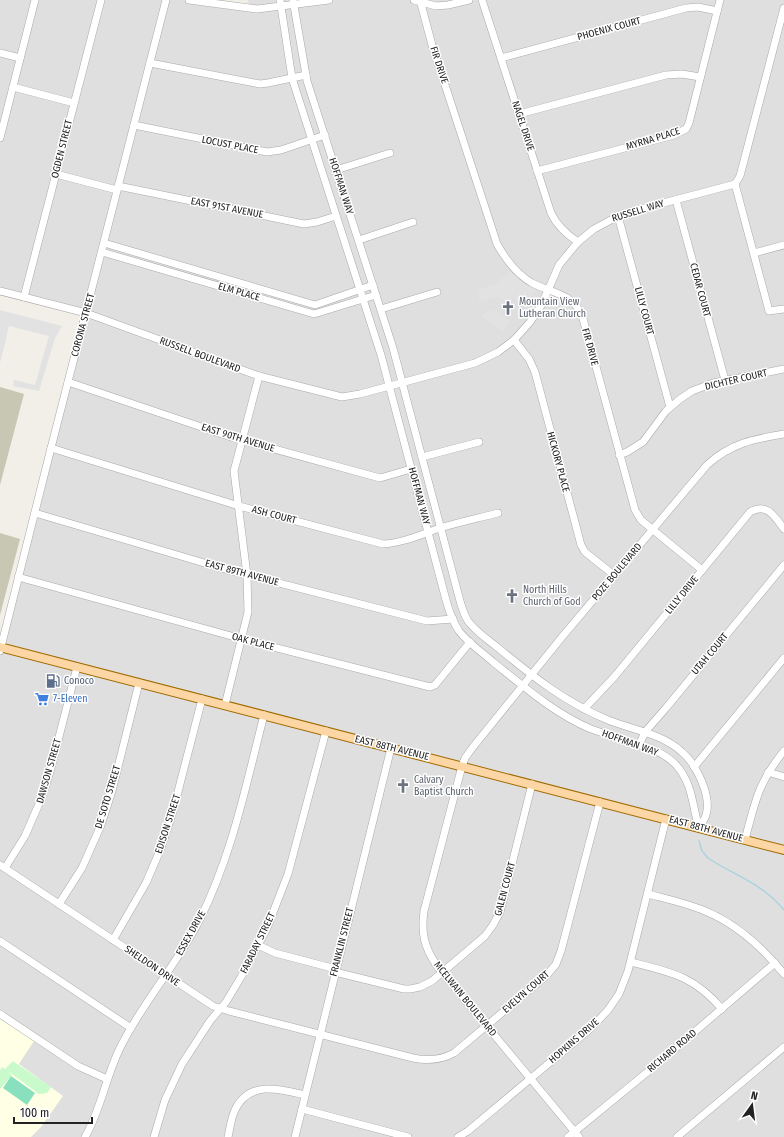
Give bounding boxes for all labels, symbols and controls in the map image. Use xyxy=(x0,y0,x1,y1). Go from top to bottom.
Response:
street label: PHOENIX COURT xyxy=(576,15,642,43)
street label: FIR DRIVE xyxy=(427,45,451,85)
street label: NAGEL DRIVE xyxy=(509,99,537,153)
street label: OGDEN STREET xyxy=(49,118,75,179)
street label: MYRNA PLACE xyxy=(625,125,682,153)
street label: LOCUST PLACE xyxy=(201,134,260,156)
street label: HOFFMAN WAY xyxy=(326,156,356,216)
street label: EAST 91ST AVENUE xyxy=(190,195,265,221)
street label: RUSSELL WAY xyxy=(610,197,666,225)
street label: CEDAR COURT xyxy=(687,262,713,319)
street label: ELM PLACE xyxy=(217,280,262,304)
street label: LILLY COURT xyxy=(632,286,656,337)
street label: CORONA STREET xyxy=(69,292,97,358)
place label: Mountain View Lutheran Church xyxy=(519,296,586,320)
church icon: Mountain View Lutheran Church xyxy=(500,300,516,316)
street label: FIR DRIVE xyxy=(579,327,601,367)
street label: RUSSELL BOULEVARD xyxy=(158,335,242,375)
street label: DICHTER COURT xyxy=(704,367,769,393)
street label: EAST 90TH AVENUE xyxy=(200,421,276,455)
street label: HICKORY PLACE xyxy=(544,430,572,494)
street label: HOFFMAN WAY xyxy=(406,466,432,526)
street label: ASH COURT xyxy=(250,503,298,527)
street label: POZE BOULEVARD xyxy=(590,541,645,603)
street label: EAST 89TH AVENUE xyxy=(204,557,280,589)
street label: LILLY DRIVE xyxy=(663,573,701,617)
place label: North Hills Church of God xyxy=(523,584,581,608)
church icon: North Hills Church of God xyxy=(504,588,520,604)
street label: UTAH COURT xyxy=(689,630,731,677)
street label: OAK PLACE xyxy=(230,631,276,654)
fuel station icon: Conoco xyxy=(45,673,61,689)
place label: Conoco xyxy=(64,675,94,687)
supermarket icon: 7-Eleven xyxy=(34,691,50,707)
place label: 7-Eleven xyxy=(53,693,87,705)
street label: HOFFMAN WAY xyxy=(600,727,660,759)
street label: EAST 88TH AVENUE xyxy=(354,733,431,763)
street label: DAWSON STREET xyxy=(34,737,64,805)
street label: DE SOTO STREET xyxy=(93,764,123,830)
place label: Calvary Baptist Church xyxy=(414,774,474,798)
church icon: Calvary Baptist Church xyxy=(395,778,411,794)
street label: EDISON STREET xyxy=(153,793,183,855)
street label: EAST 88TH AVENUE xyxy=(668,813,745,845)
street label: GALEN COURT xyxy=(492,860,518,917)
street label: FRANKLIN STREET xyxy=(328,906,356,978)
street label: ESSEX DRIVE xyxy=(174,908,209,958)
street label: FARADAY STREET xyxy=(238,910,278,976)
street label: SHELDON DRIVE xyxy=(122,943,182,989)
street label: MCELWAIN BOULEVARD xyxy=(431,959,499,1039)
street label: EVELYN COURT xyxy=(500,968,552,1016)
street label: HOPKINS DRIVE xyxy=(546,1016,602,1066)
street label: RICHARD ROAD xyxy=(645,1027,699,1075)
north arrow xyxy=(732,1085,772,1125)
text: N xyxy=(750,1089,759,1103)
scale bar xyxy=(14,1099,92,1125)
text: 100 m xyxy=(20,1106,49,1120)

